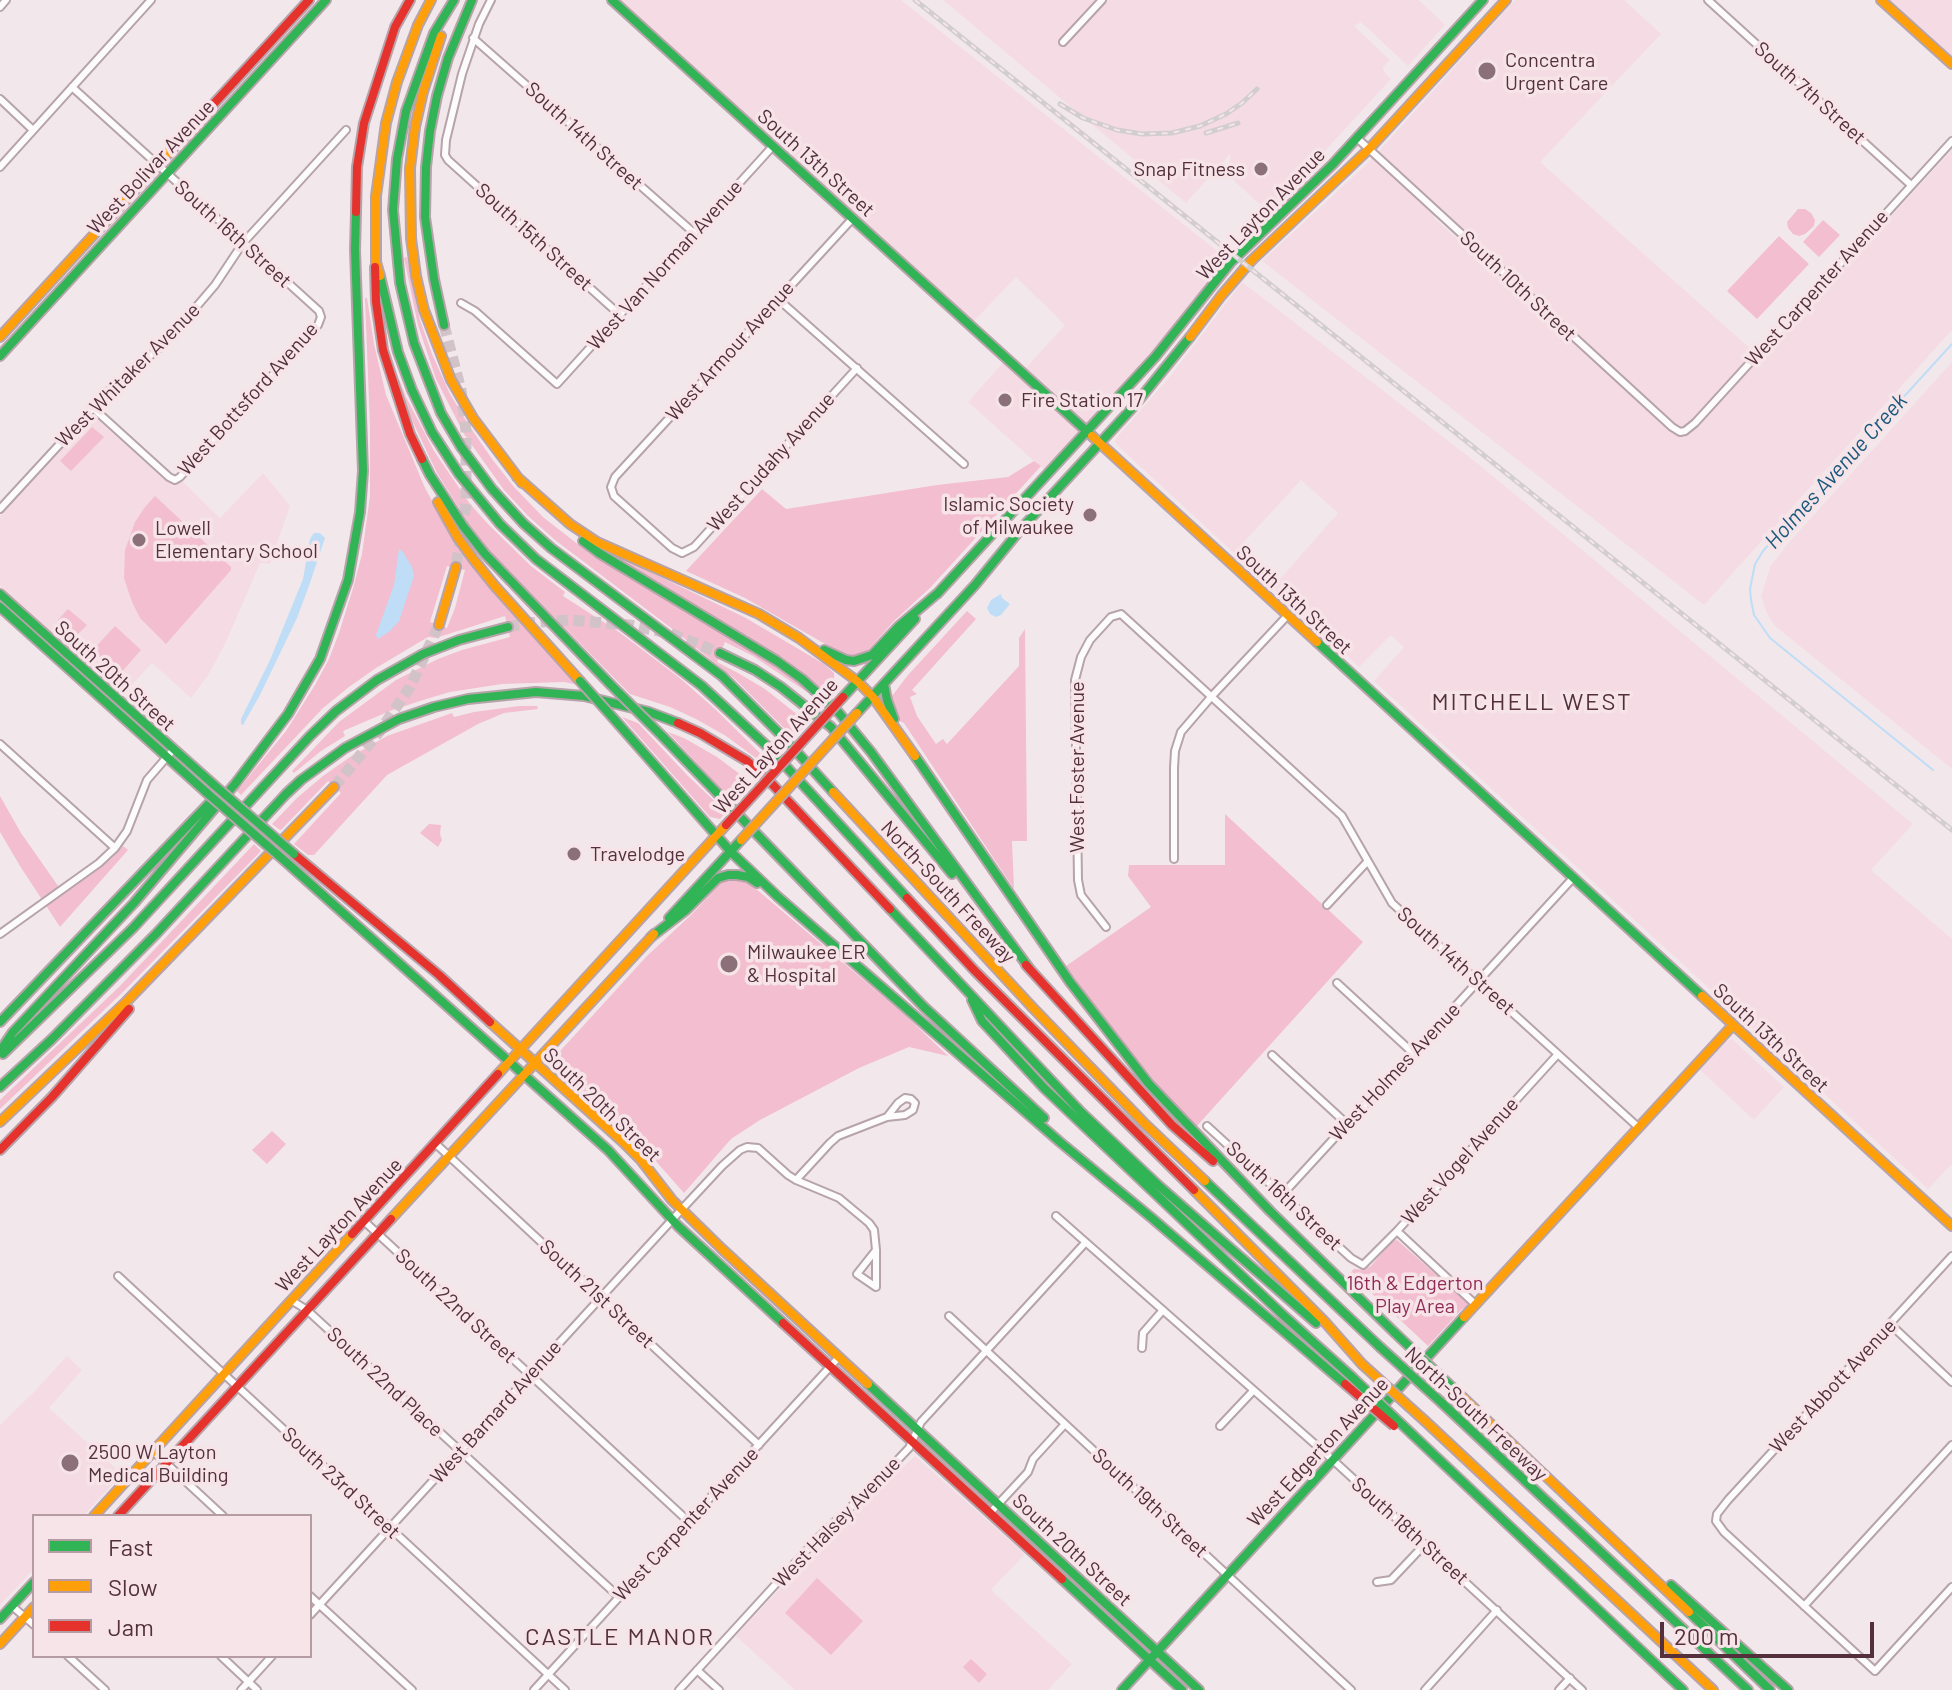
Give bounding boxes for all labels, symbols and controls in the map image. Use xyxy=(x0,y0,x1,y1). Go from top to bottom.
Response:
street label: South 7th Street xyxy=(1749,37,1871,149)
place label: Concentra Urgent Care xyxy=(1505,48,1608,95)
marker: Concentra Urgent Care xyxy=(1476,60,1498,82)
street label: South 14th Street xyxy=(520,77,648,195)
street label: West Bolivar Avenue xyxy=(82,95,220,239)
street label: South 13th Street xyxy=(752,104,880,222)
street label: West Layton Avenue xyxy=(1192,143,1330,285)
place label: Snap Fitness xyxy=(1133,157,1245,181)
marker: Snap Fitness xyxy=(1252,160,1270,178)
street label: South 16th Street xyxy=(169,175,297,293)
street label: West Van Norman Avenue xyxy=(582,175,748,355)
street label: South 15th Street xyxy=(470,178,598,296)
street label: West Carpenter Avenue xyxy=(1740,205,1894,371)
street label: South 10th Street xyxy=(1455,226,1581,346)
street label: West Armour Avenue xyxy=(661,276,799,426)
street label: West Whitaker Avenue xyxy=(51,298,205,452)
street label: West Bottsford Avenue xyxy=(173,317,323,481)
street label: West Cudahy Avenue xyxy=(702,387,840,537)
place label: Fire Station 17 xyxy=(1021,388,1143,412)
water label: Holmes Avenue Creek xyxy=(1759,388,1913,554)
marker: Fire Station 17 xyxy=(996,391,1014,409)
place label: Islamic Society of Milwaukee xyxy=(943,492,1074,539)
marker: Islamic Society of Milwaukee xyxy=(1081,506,1099,524)
place label: Lowell Elementary School xyxy=(155,516,318,563)
marker: Lowell Elementary School xyxy=(130,531,148,549)
street label: South 13th Street xyxy=(1231,540,1357,660)
street label: South 20th Street xyxy=(50,616,180,736)
street label: West Layton Avenue xyxy=(709,673,843,819)
street label: West Foster Avenue xyxy=(1065,681,1089,853)
district label: MITCHELL WEST xyxy=(1431,688,1633,716)
street label: North-South Freeway xyxy=(876,816,1020,968)
place label: Travelodge xyxy=(590,842,685,866)
marker: Travelodge xyxy=(565,845,583,863)
street label: South 14th Street xyxy=(1392,902,1520,1020)
place label: Milwaukee ER & Hospital xyxy=(747,940,865,987)
marker: Milwaukee ER & Hospital xyxy=(718,953,740,975)
street label: South 13th Street xyxy=(1708,978,1834,1098)
street label: West Holmes Avenue xyxy=(1325,998,1465,1146)
street label: South 20th Street xyxy=(538,1043,666,1167)
street label: West Vogel Avenue xyxy=(1396,1092,1524,1230)
street label: South 16th Street xyxy=(1221,1136,1347,1256)
street label: West Layton Avenue xyxy=(271,1153,407,1297)
street label: South 21st Street xyxy=(535,1235,659,1353)
street label: South 22nd Street xyxy=(390,1244,522,1368)
park label: 16th & Edgerton Play Area xyxy=(1346,1271,1484,1318)
street label: West Abbott Avenue xyxy=(1765,1314,1901,1458)
street label: South 22nd Place xyxy=(322,1322,448,1442)
street label: West Barnard Avenue xyxy=(425,1335,567,1489)
street label: North-South Freeway xyxy=(1400,1342,1552,1486)
street label: West Edgerton Avenue xyxy=(1242,1372,1394,1532)
street label: South 23rd Street xyxy=(277,1422,405,1544)
place label: 2500 W Layton Medical Building xyxy=(88,1440,228,1487)
street label: West Carpenter Avenue xyxy=(608,1442,764,1606)
street label: South 19th Street xyxy=(1087,1443,1213,1563)
marker: 2500 W Layton Medical Building xyxy=(59,1452,81,1474)
street label: West Halsey Avenue xyxy=(768,1452,906,1592)
street label: South 18th Street xyxy=(1346,1472,1474,1590)
street label: South 20th Street xyxy=(1007,1489,1137,1611)
legend xyxy=(32,1514,312,1658)
text: Fast xyxy=(108,1532,153,1561)
text: Slow xyxy=(108,1572,157,1601)
scale bar xyxy=(1664,1606,1878,1656)
text: Jam xyxy=(108,1612,154,1641)
text: 200 m xyxy=(1674,1621,1739,1650)
district label: CASTLE MANOR xyxy=(525,1623,715,1651)

